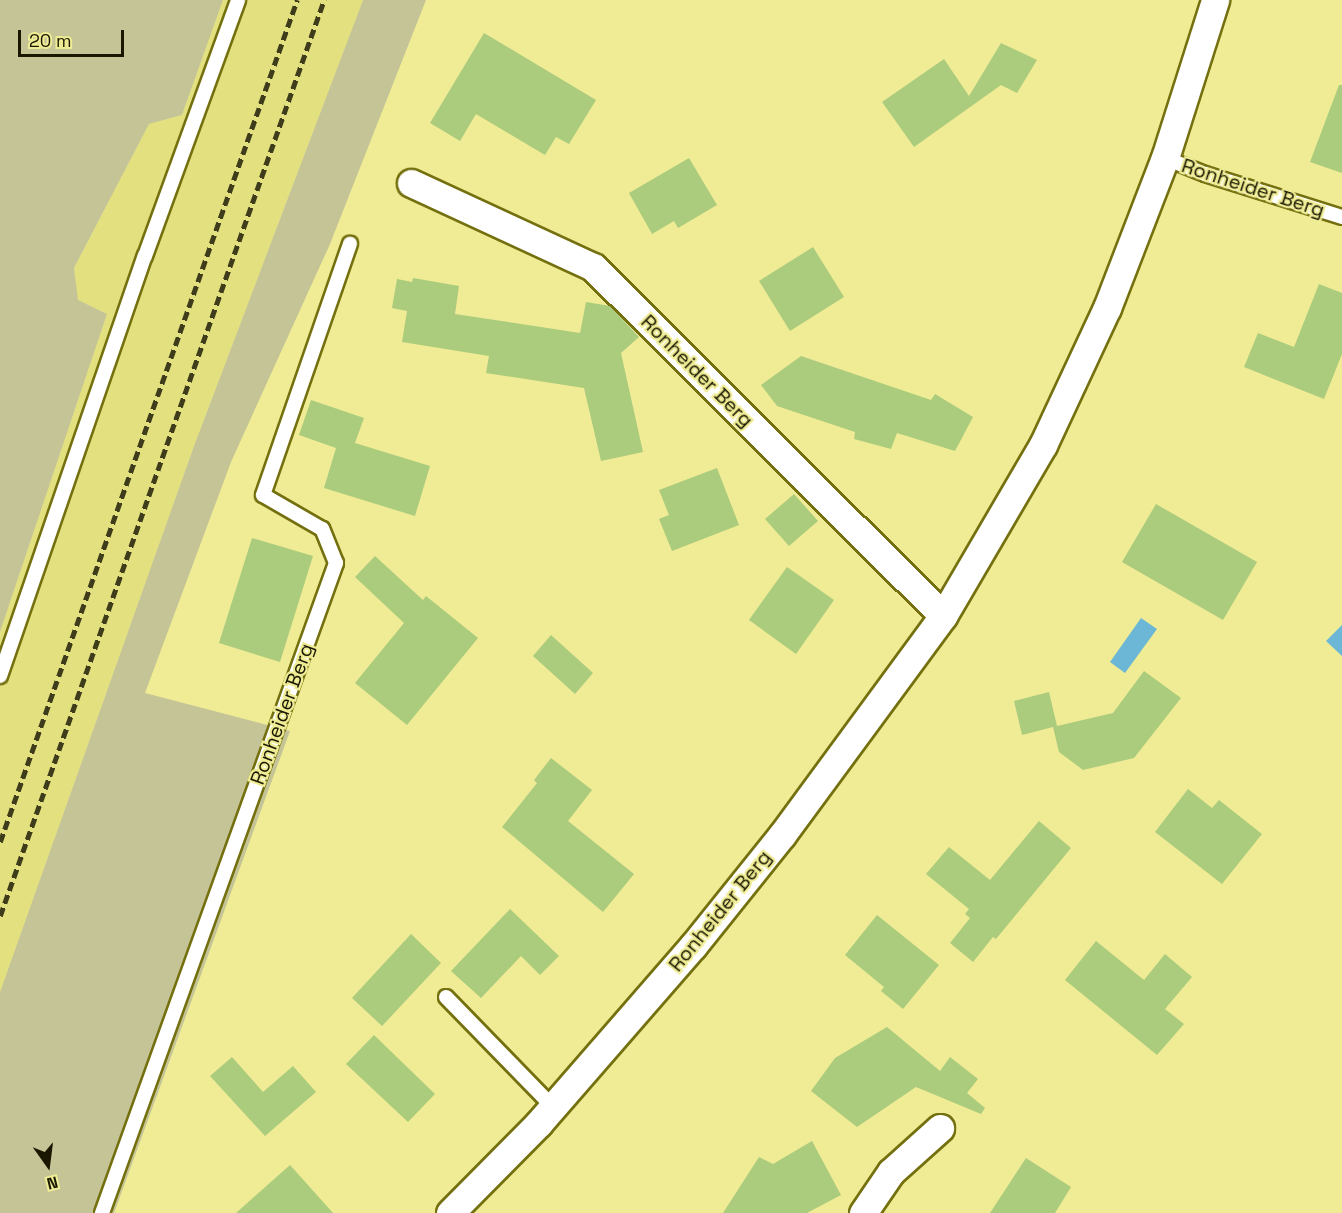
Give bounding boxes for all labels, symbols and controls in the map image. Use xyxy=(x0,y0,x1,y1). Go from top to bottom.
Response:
scale bar xyxy=(21,18,128,56)
text: 20 m xyxy=(29,29,72,52)
street label: Ronheider Berg xyxy=(1179,154,1327,222)
street label: Ronheider Berg xyxy=(636,310,758,432)
street label: Ronheider Berg xyxy=(245,640,319,788)
street label: Ronheider Berg xyxy=(664,846,776,976)
north arrow xyxy=(18,1135,78,1195)
text: N xyxy=(45,1171,60,1194)

